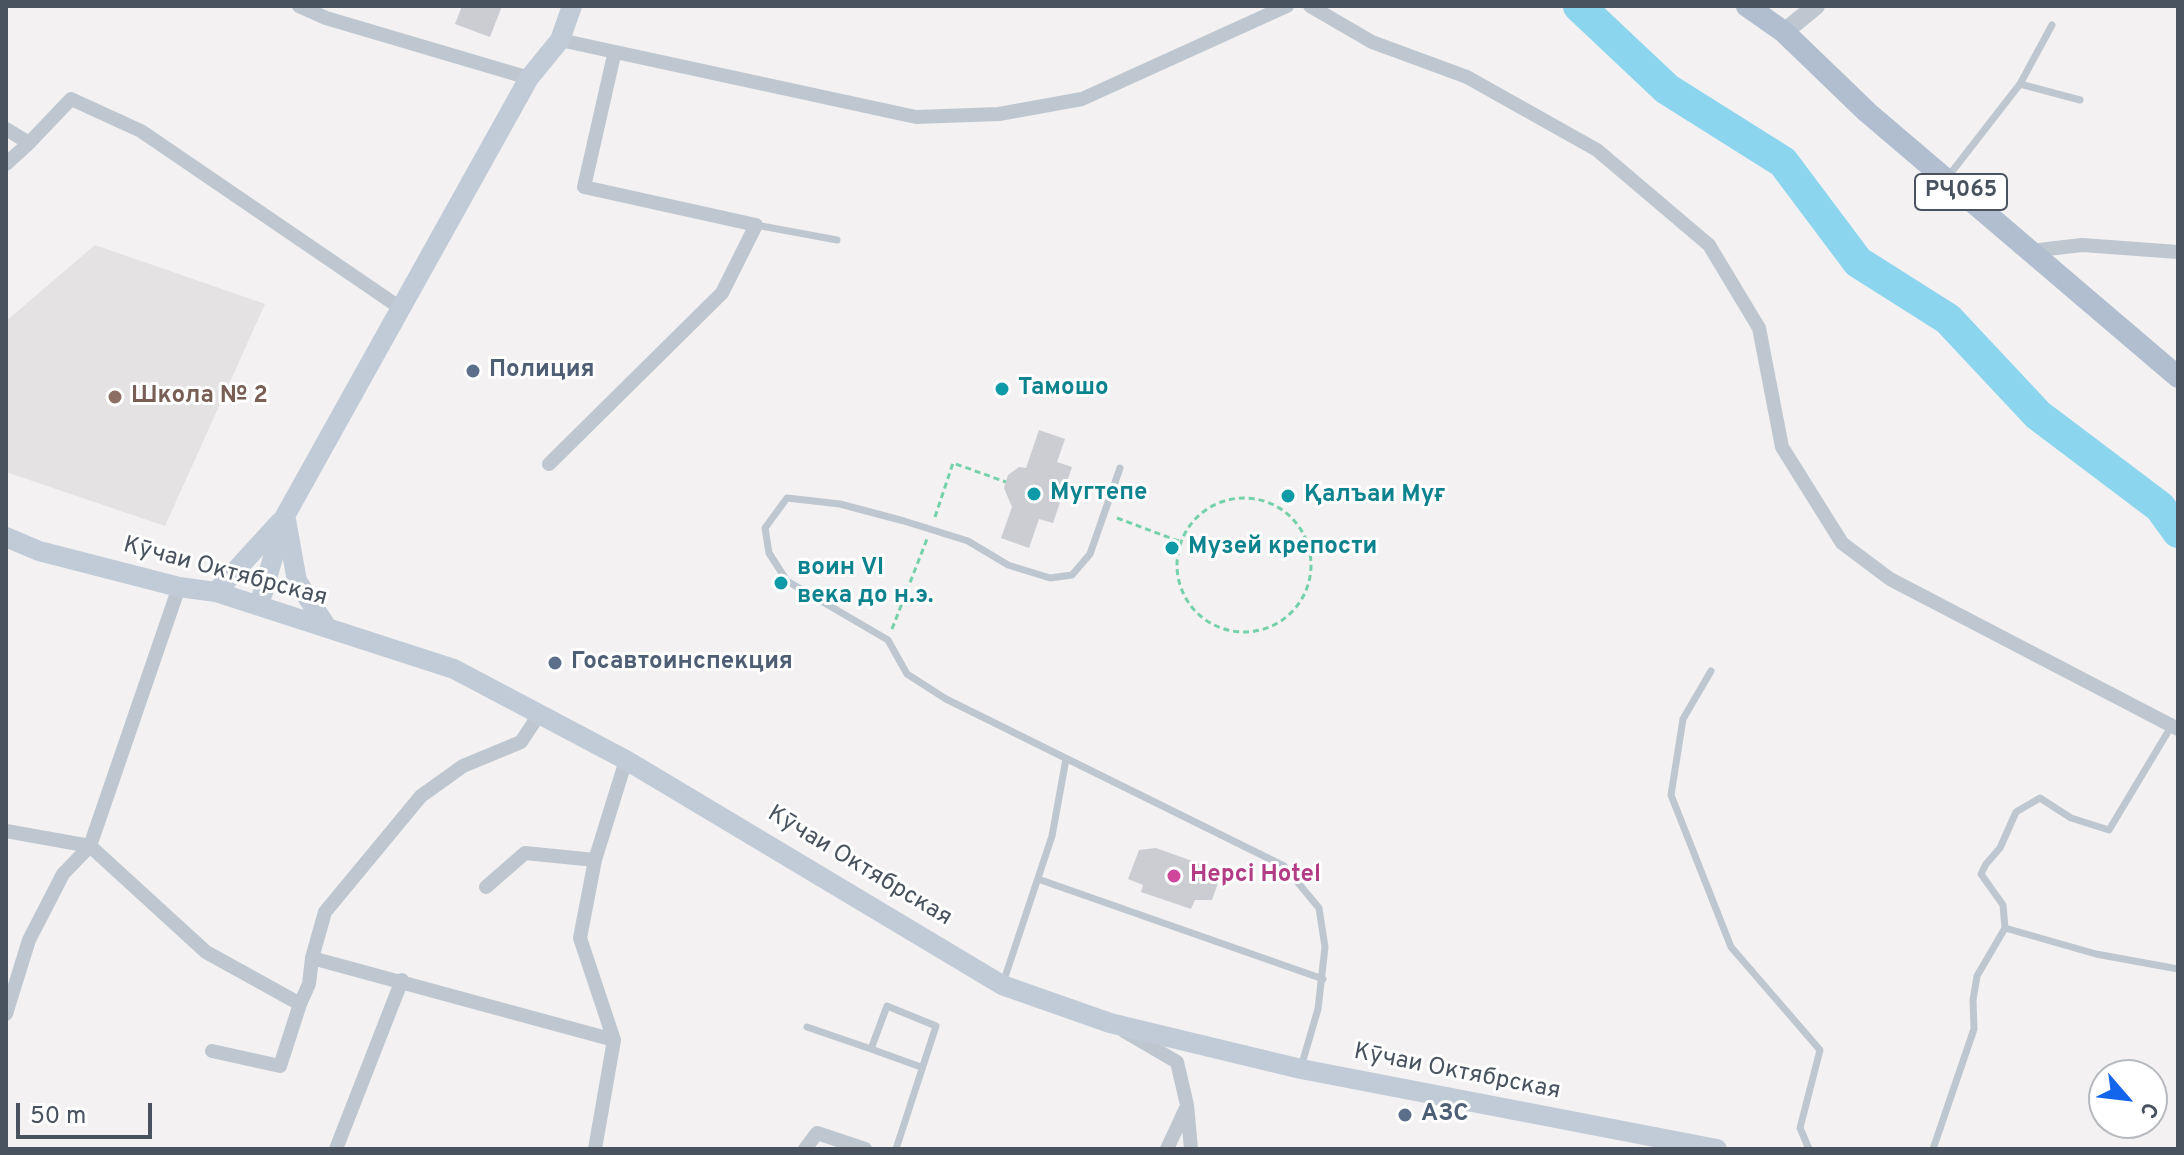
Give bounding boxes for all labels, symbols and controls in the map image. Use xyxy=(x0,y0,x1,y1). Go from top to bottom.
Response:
road number: РҶ065 xyxy=(1915,174,2007,210)
place label: Полиция xyxy=(489,357,595,385)
marker: Полиция xyxy=(464,362,482,380)
place label: Тамошо xyxy=(1018,375,1109,403)
marker: Тамошо xyxy=(993,380,1011,398)
place label: Школа № 2 xyxy=(131,383,268,411)
marker: Школа № 2 xyxy=(106,388,124,406)
place label: Мугтепе xyxy=(1050,480,1147,508)
place label: Қалъаи Муғ xyxy=(1304,482,1445,510)
marker: Мугтепе xyxy=(1025,485,1043,503)
marker: Қалъаи Муғ xyxy=(1279,487,1297,505)
street label: Кӯчаи Октябрская xyxy=(120,532,330,614)
place label: Музей крепости xyxy=(1188,534,1377,562)
marker: Музей крепости xyxy=(1163,539,1181,557)
place label: воин VI века до н.э. xyxy=(797,555,934,611)
marker: воин VI века до н.э. xyxy=(772,574,790,592)
place label: Госавтоинспекция xyxy=(571,649,793,677)
marker: Госавтоинспекция xyxy=(546,654,564,672)
street label: Кӯчаи Октябрская xyxy=(762,801,956,933)
place label: Hepci Hotel xyxy=(1190,862,1321,890)
marker: Hepci Hotel xyxy=(1165,867,1183,885)
street label: Кӯчаи Октябрская xyxy=(1351,1039,1563,1107)
north arrow xyxy=(2088,1059,2168,1139)
scale bar xyxy=(20,1087,156,1137)
text: С xyxy=(2133,1097,2163,1122)
place label: АЗС xyxy=(1421,1101,1468,1129)
text: 50 m xyxy=(30,1102,86,1132)
marker: АЗС xyxy=(1396,1106,1414,1124)

